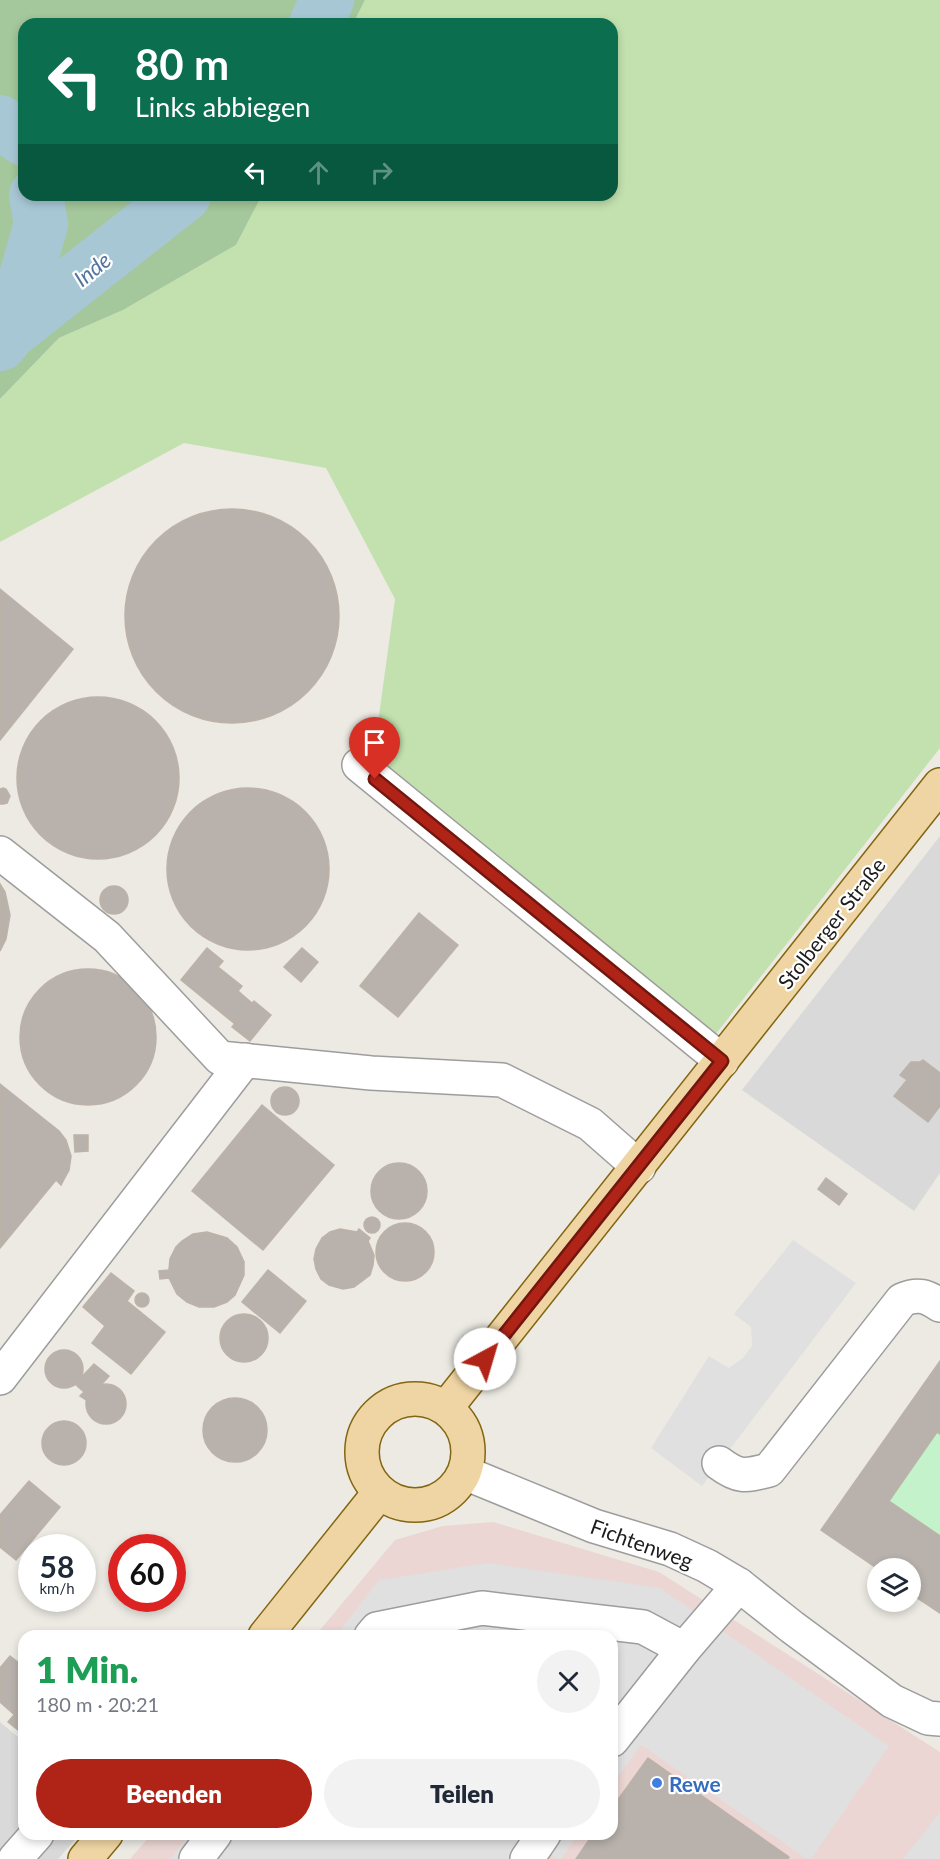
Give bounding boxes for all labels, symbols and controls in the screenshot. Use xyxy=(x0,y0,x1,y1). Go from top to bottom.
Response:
text: 80 m xyxy=(135,39,229,89)
icon: left xyxy=(36,42,114,120)
text: Links abbiegen xyxy=(135,90,310,123)
icon: left xyxy=(239,156,272,189)
icon: ahead xyxy=(302,156,335,189)
icon: right xyxy=(365,156,398,189)
water label: Inde xyxy=(68,246,116,292)
pin xyxy=(349,717,400,779)
icon: arrive xyxy=(358,726,391,759)
street label: Stolberger Straße xyxy=(772,852,890,994)
position arrow xyxy=(453,1327,517,1391)
street label: Fichtenweg xyxy=(587,1513,697,1573)
speed limit sign: 60 xyxy=(108,1534,186,1612)
text: 58 xyxy=(40,1548,74,1584)
map controls xyxy=(867,1558,921,1612)
button: layers xyxy=(867,1558,921,1612)
text: km/h xyxy=(39,1579,75,1597)
text: 1 Min. xyxy=(36,1647,138,1691)
button: close xyxy=(537,1650,600,1713)
text: 180 m · 20:21 xyxy=(36,1692,159,1716)
button: Beenden xyxy=(36,1759,312,1828)
button: Teilen xyxy=(324,1759,600,1828)
place label: Rewe xyxy=(669,1771,721,1796)
marker: Rewe xyxy=(650,1776,664,1790)

